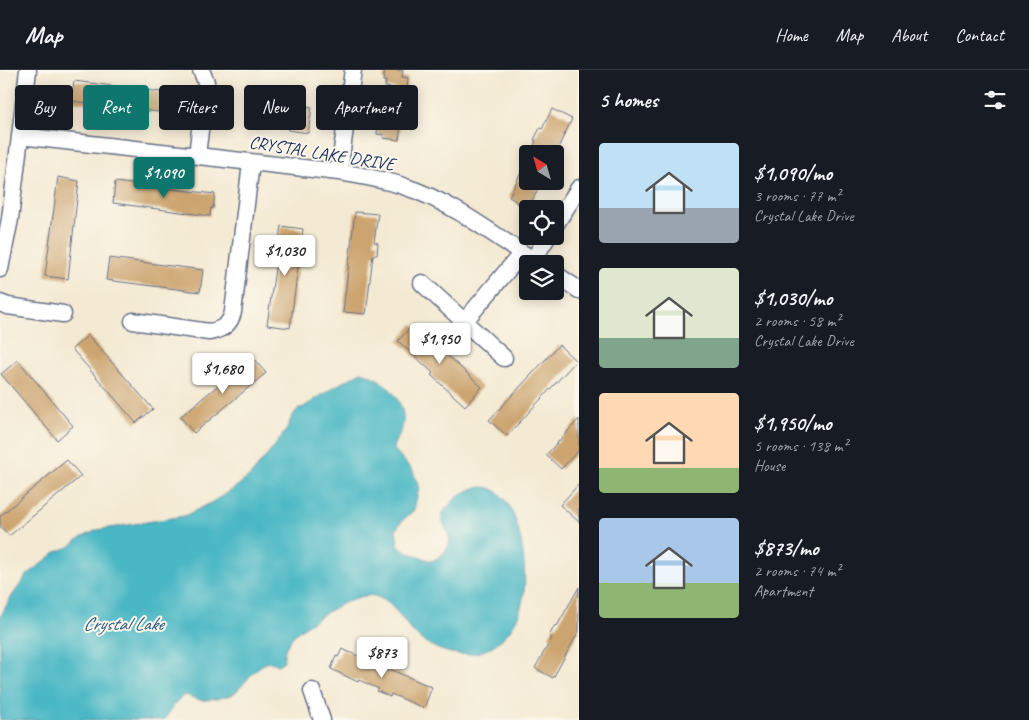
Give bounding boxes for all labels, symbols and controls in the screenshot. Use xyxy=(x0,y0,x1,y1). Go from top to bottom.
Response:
text: Map xyxy=(25,20,62,50)
text: Home xyxy=(775,24,808,46)
text: Map xyxy=(836,24,863,46)
text: About xyxy=(891,24,927,46)
text: Contact xyxy=(955,24,1004,46)
chip: Buy xyxy=(15,85,73,130)
chip: Rent xyxy=(83,85,149,130)
chip: Filters xyxy=(159,85,234,130)
chip: New xyxy=(244,85,306,130)
chip: Apartment xyxy=(316,85,418,130)
icon: filters xyxy=(981,86,1009,114)
text: 5 homes xyxy=(599,87,658,113)
street label: CRYSTAL LAKE DRIVE xyxy=(248,131,398,176)
north arrow xyxy=(519,145,564,190)
map controls xyxy=(519,145,564,300)
pin: $1,090 xyxy=(123,156,205,199)
text: $1,090/mo xyxy=(754,160,832,186)
text: $1,090 xyxy=(145,163,183,183)
icon: home xyxy=(639,163,699,223)
text: 3 rooms · 77 m² xyxy=(754,186,840,206)
button: locate xyxy=(519,200,564,245)
text: Crystal Lake Drive xyxy=(754,206,854,226)
pin: $1,030 xyxy=(244,234,326,277)
text: $1,030 xyxy=(265,241,305,261)
button: layers xyxy=(519,255,564,300)
text: $1,030/mo xyxy=(754,285,832,311)
icon: home xyxy=(639,288,699,348)
text: 2 rooms · 58 m² xyxy=(754,311,840,331)
pin: $1,950 xyxy=(399,322,481,365)
text: $1,950 xyxy=(421,329,459,349)
text: Crystal Lake Drive xyxy=(754,331,854,351)
pin: $1,680 xyxy=(182,352,264,395)
text: $1,680 xyxy=(203,359,243,379)
text: $1,950/mo xyxy=(754,410,832,436)
icon: home xyxy=(639,413,699,473)
text: 5 rooms · 138 m² xyxy=(754,436,848,456)
text: House xyxy=(754,456,785,476)
text: $873/mo xyxy=(754,535,819,561)
icon: home xyxy=(639,538,699,598)
text: 2 rooms · 74 m² xyxy=(754,561,840,581)
text: Apartment xyxy=(754,581,813,601)
water label: Crystal Lake xyxy=(83,612,166,636)
pin: $873 xyxy=(352,636,412,679)
text: $873 xyxy=(368,643,396,663)

